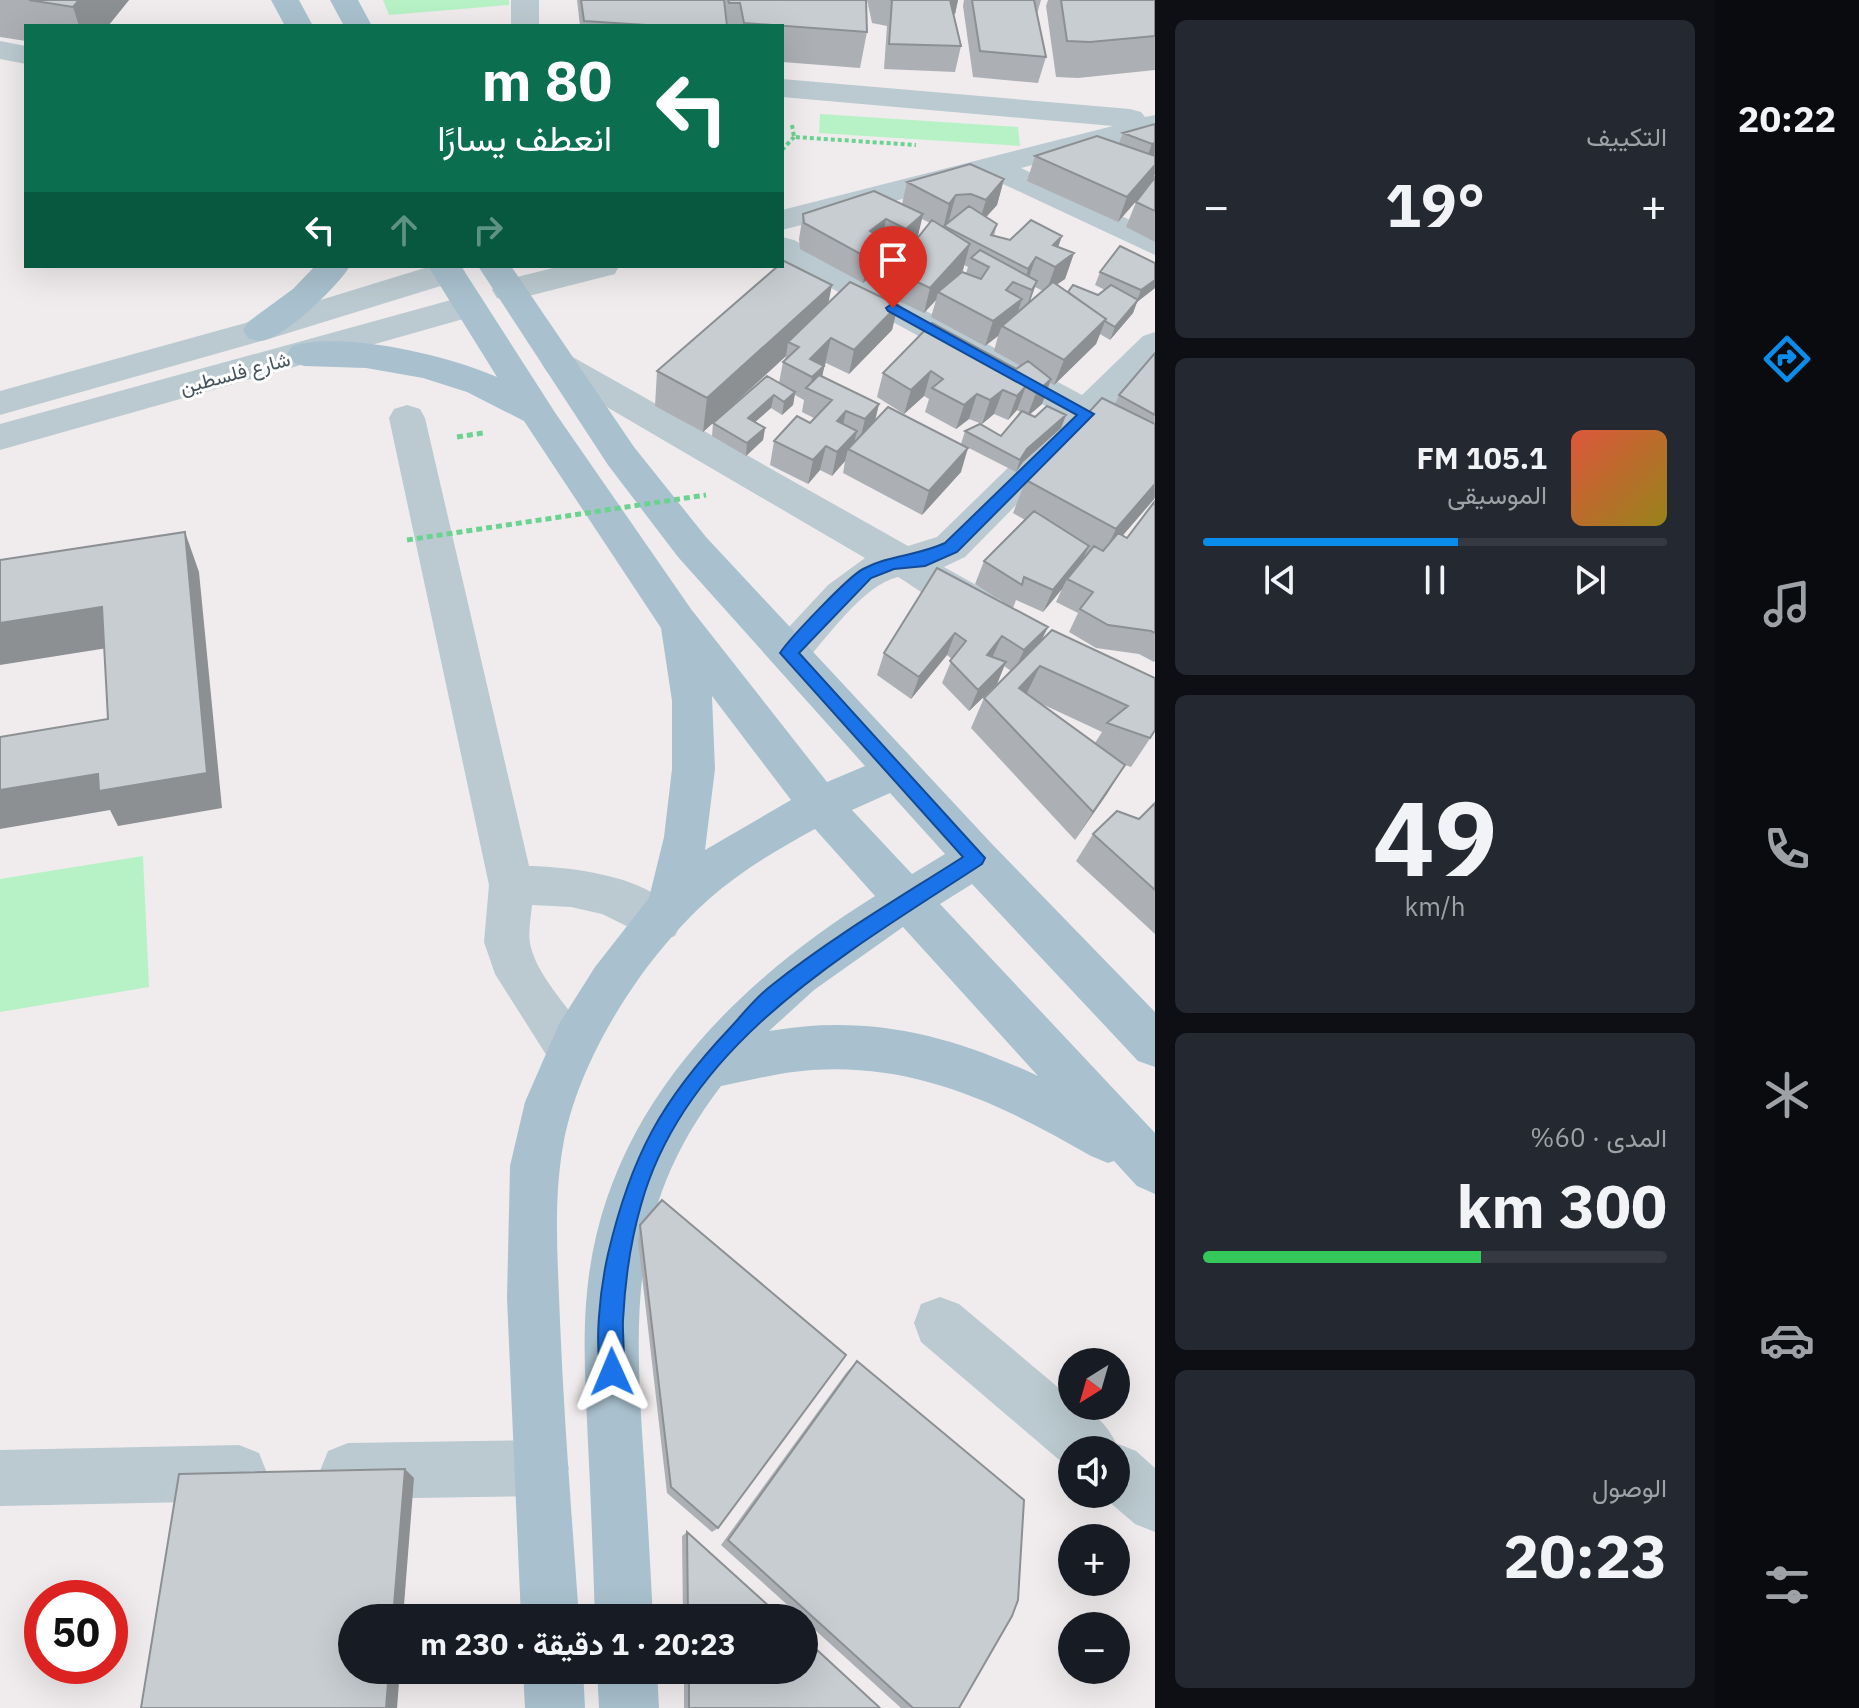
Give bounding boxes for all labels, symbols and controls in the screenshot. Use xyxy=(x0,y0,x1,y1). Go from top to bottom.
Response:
text: 80 m xyxy=(482,44,612,116)
icon: left xyxy=(640,56,744,160)
text: 20:22 xyxy=(1738,95,1836,142)
text: انعطف يسارًا xyxy=(437,114,612,161)
text: التكييف xyxy=(1586,119,1667,153)
text: 19° xyxy=(1385,165,1485,244)
text: − xyxy=(1203,177,1229,234)
text: + xyxy=(1641,177,1667,234)
icon: left xyxy=(298,208,342,252)
icon: ahead xyxy=(382,208,426,252)
icon: right xyxy=(466,208,510,252)
pin xyxy=(859,226,927,308)
icon: arrive xyxy=(871,238,915,282)
icon: directions xyxy=(1759,331,1815,387)
street label: شارع فلسطين xyxy=(177,345,293,401)
text: 105.1 FM xyxy=(1416,438,1547,477)
text: الموسيقى xyxy=(1447,477,1547,511)
icon: previous xyxy=(1258,558,1302,602)
icon: pause xyxy=(1413,558,1457,602)
icon: next xyxy=(1568,558,1612,602)
icon: music xyxy=(1759,576,1815,632)
text: 49 xyxy=(1373,769,1497,905)
icon: phone xyxy=(1759,821,1815,877)
text: km/h xyxy=(1404,889,1466,923)
icon: climate xyxy=(1759,1067,1815,1123)
text: المدى · 60% xyxy=(1530,1120,1667,1154)
text: 300 km xyxy=(1457,1166,1667,1245)
icon: car xyxy=(1759,1312,1815,1368)
position arrow xyxy=(570,1330,654,1414)
north arrow xyxy=(1058,1348,1130,1420)
map controls xyxy=(1058,1348,1130,1684)
button: sound xyxy=(1058,1436,1130,1508)
text: الوصول xyxy=(1592,1470,1667,1504)
text: 20:23 xyxy=(1503,1516,1667,1595)
button: + xyxy=(1058,1524,1130,1596)
icon: filters xyxy=(1759,1557,1815,1613)
speed limit sign: 50 xyxy=(24,1580,128,1684)
button: − xyxy=(1058,1612,1130,1684)
text: 20:23 · 1 دقيقة · 230 m xyxy=(420,1624,736,1663)

